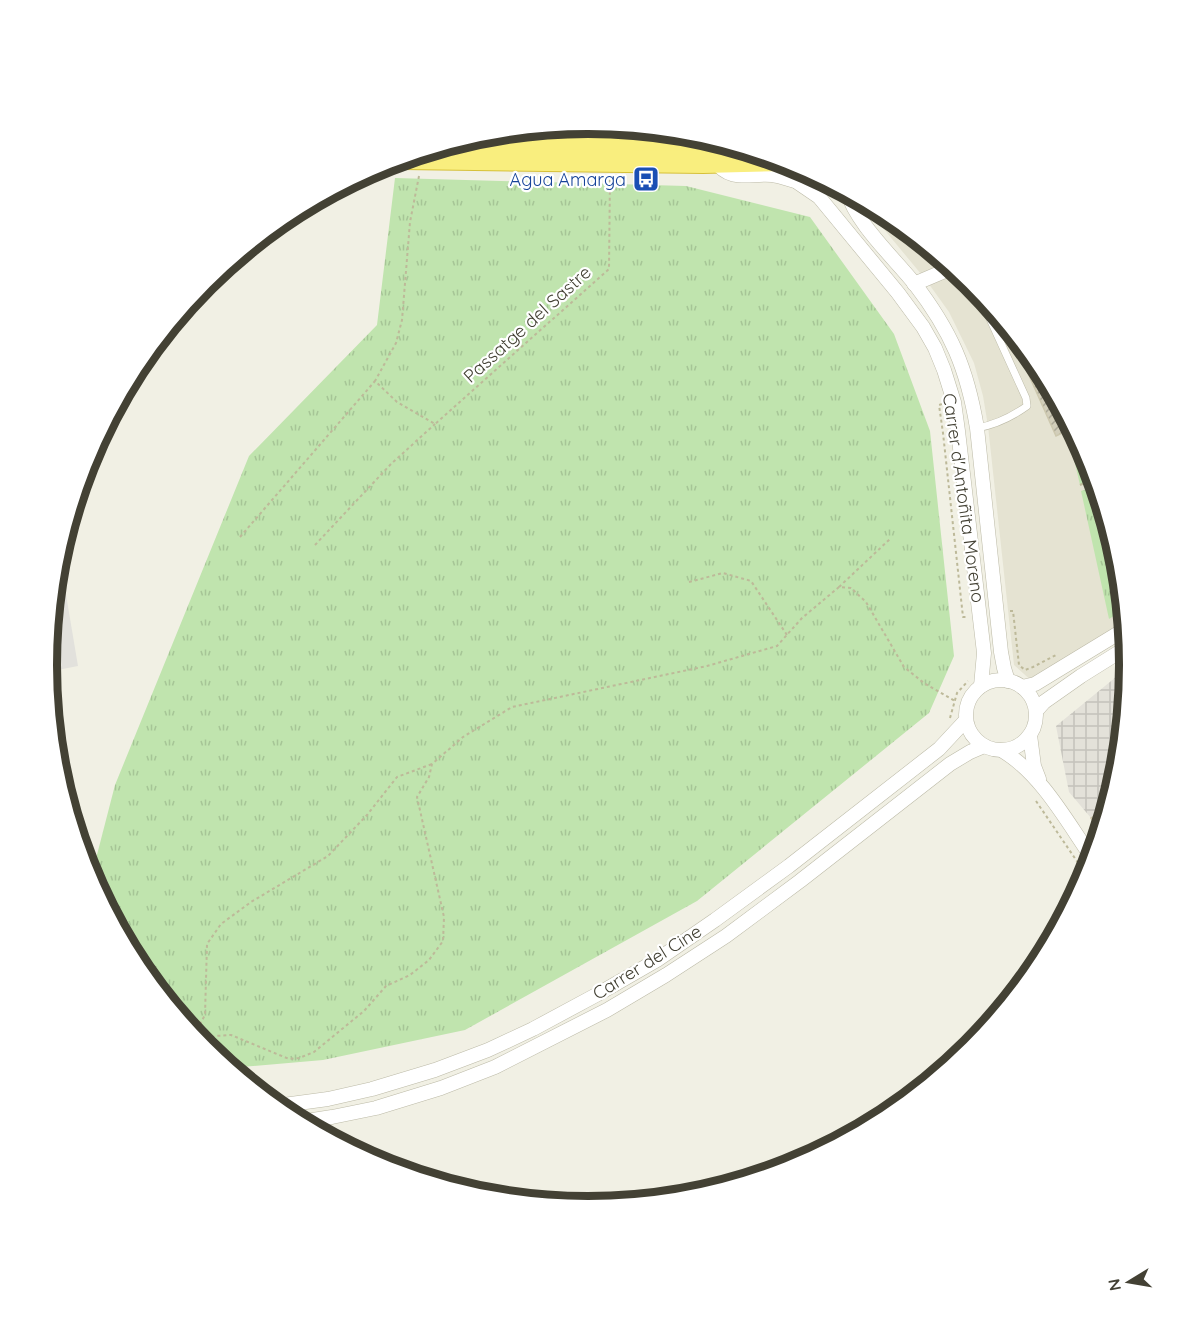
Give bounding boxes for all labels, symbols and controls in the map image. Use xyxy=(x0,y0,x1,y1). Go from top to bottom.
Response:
bus stop icon: Agua Amarga xyxy=(631,164,661,194)
place label: Agua Amarga xyxy=(510,168,626,191)
street label: Passatge del Sastre xyxy=(458,261,596,387)
street label: Carrer d'Antoñita Moreno xyxy=(938,392,990,604)
street label: Carrer del Cine xyxy=(588,919,706,1005)
north arrow xyxy=(1099,1252,1159,1312)
text: N xyxy=(1103,1277,1125,1293)

